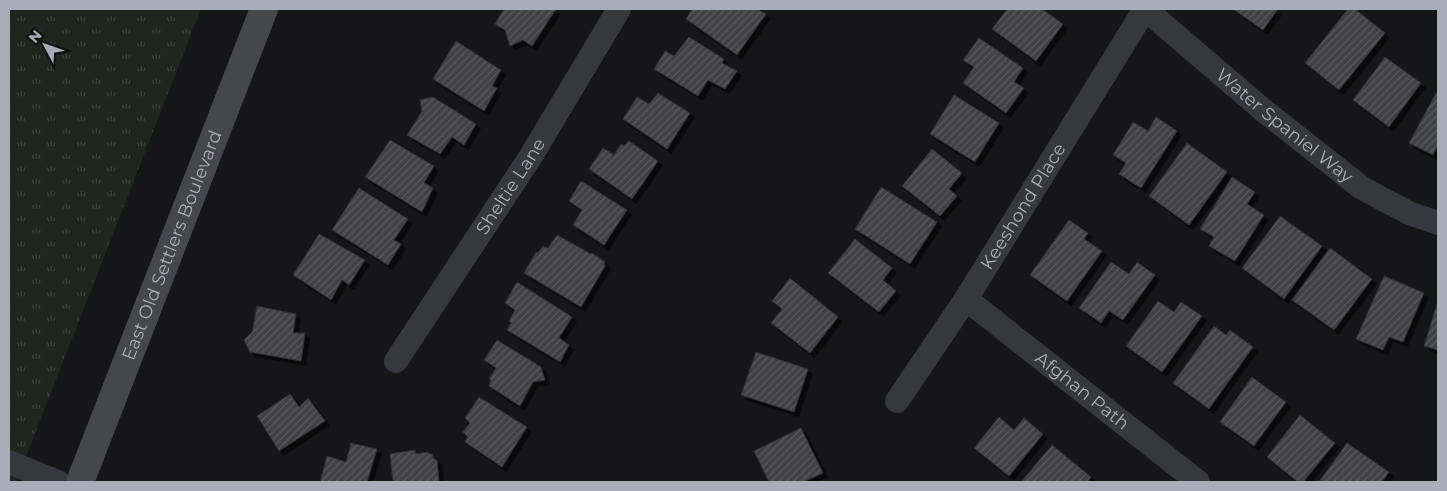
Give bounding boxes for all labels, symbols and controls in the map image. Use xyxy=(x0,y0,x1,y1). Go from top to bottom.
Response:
north arrow xyxy=(20,20,70,70)
text: N xyxy=(25,26,46,47)
street label: Water Spaniel Way xyxy=(1212,64,1358,188)
street label: East Old Settlers Boulevard xyxy=(117,127,227,363)
street label: Sheltie Lane xyxy=(471,134,550,239)
street label: Keeshond Place xyxy=(976,139,1071,274)
street label: Afghan Path xyxy=(1031,347,1134,434)

